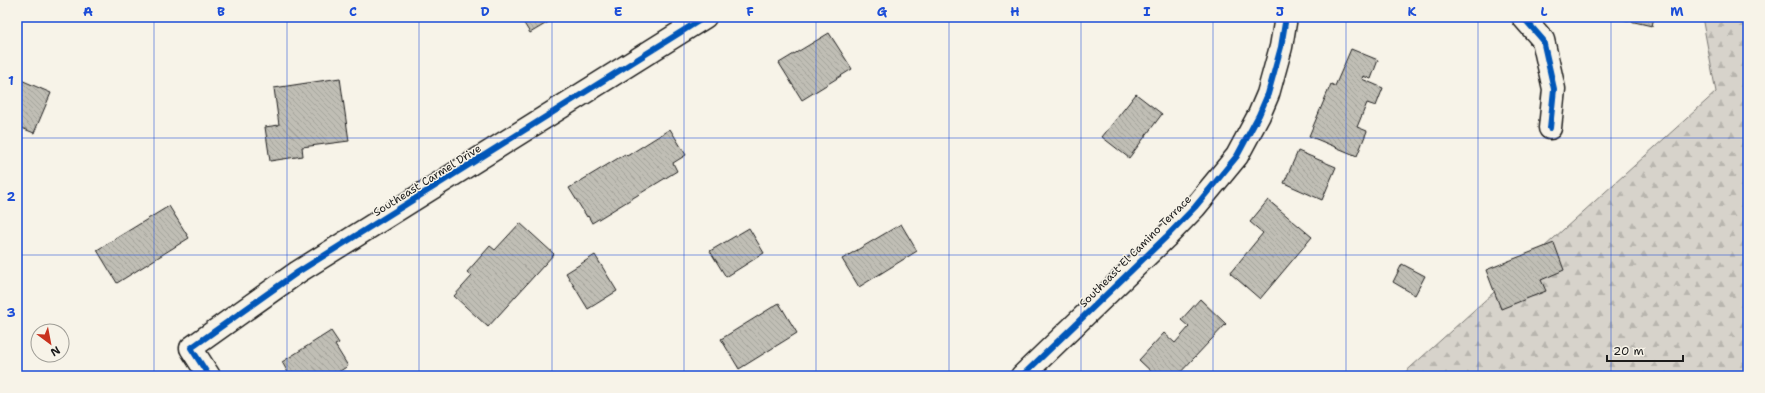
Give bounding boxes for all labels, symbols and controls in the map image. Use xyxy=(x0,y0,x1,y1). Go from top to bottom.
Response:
text: A xyxy=(83,3,93,20)
text: B xyxy=(217,3,225,20)
text: C xyxy=(349,3,357,20)
text: D xyxy=(480,3,490,20)
text: E xyxy=(614,3,623,20)
text: F xyxy=(746,3,754,20)
text: G xyxy=(877,3,888,20)
text: H xyxy=(1010,3,1020,20)
text: I xyxy=(1143,3,1151,20)
text: J xyxy=(1276,3,1284,20)
text: K xyxy=(1408,3,1417,20)
text: L xyxy=(1540,3,1548,20)
text: M xyxy=(1670,3,1684,20)
text: 1 xyxy=(8,72,14,89)
street label: Southeast Carmel Drive xyxy=(370,141,484,220)
text: 2 xyxy=(6,188,16,205)
street label: Southeast El Camino Terrace xyxy=(1076,192,1195,311)
text: 3 xyxy=(6,304,16,321)
north arrow xyxy=(30,323,70,363)
scale bar xyxy=(1607,337,1683,363)
text: N xyxy=(47,342,63,360)
text: 20 m xyxy=(1613,343,1644,359)

